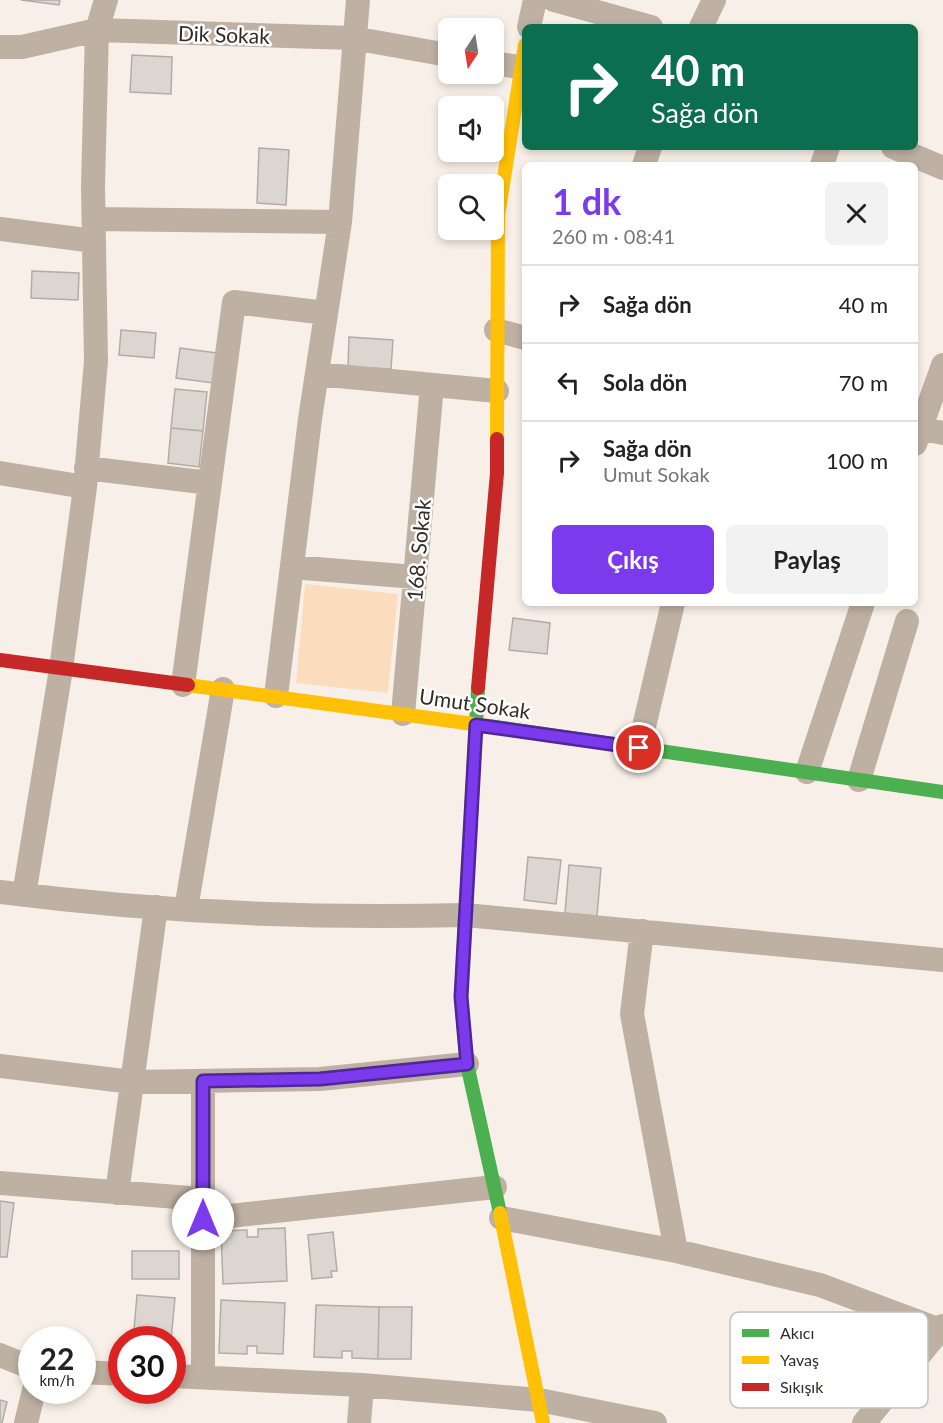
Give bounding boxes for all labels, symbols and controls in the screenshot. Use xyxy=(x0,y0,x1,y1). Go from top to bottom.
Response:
north arrow xyxy=(438,18,504,84)
map controls xyxy=(438,18,504,240)
street label: Dik Sokak xyxy=(178,20,271,48)
text: 40 m xyxy=(651,45,745,95)
icon: right xyxy=(552,48,630,126)
button: sound xyxy=(438,96,504,162)
text: Sağa dön xyxy=(651,96,759,129)
button: search xyxy=(438,174,504,240)
text: 1 dk xyxy=(552,179,621,223)
button: close xyxy=(825,182,888,245)
text: 260 m · 08:41 xyxy=(552,224,675,248)
icon: right xyxy=(552,288,585,321)
text: Sağa dön xyxy=(603,291,692,318)
text: 40 m xyxy=(839,291,888,318)
icon: left xyxy=(552,366,585,399)
text: Sola dön xyxy=(603,369,687,396)
text: 70 m xyxy=(839,369,888,396)
text: Sağa dön xyxy=(603,435,692,462)
icon: right xyxy=(552,444,585,477)
text: 100 m xyxy=(826,447,888,474)
text: Umut Sokak xyxy=(603,462,710,486)
street label: 168. Sokak xyxy=(401,498,435,602)
button: Çıkış xyxy=(552,525,714,594)
button: Paylaş xyxy=(726,525,888,594)
street label: Umut Sokak xyxy=(418,683,533,723)
pin xyxy=(613,722,664,773)
icon: arrive xyxy=(622,731,655,764)
position arrow xyxy=(171,1187,235,1251)
legend xyxy=(730,1312,928,1408)
text: Akıcı xyxy=(780,1323,814,1342)
speed limit sign: 30 xyxy=(108,1326,186,1404)
text: 22 xyxy=(40,1340,74,1376)
text: Yavaş xyxy=(780,1350,819,1369)
text: km/h xyxy=(39,1371,75,1389)
text: Sıkışık xyxy=(780,1377,824,1396)

